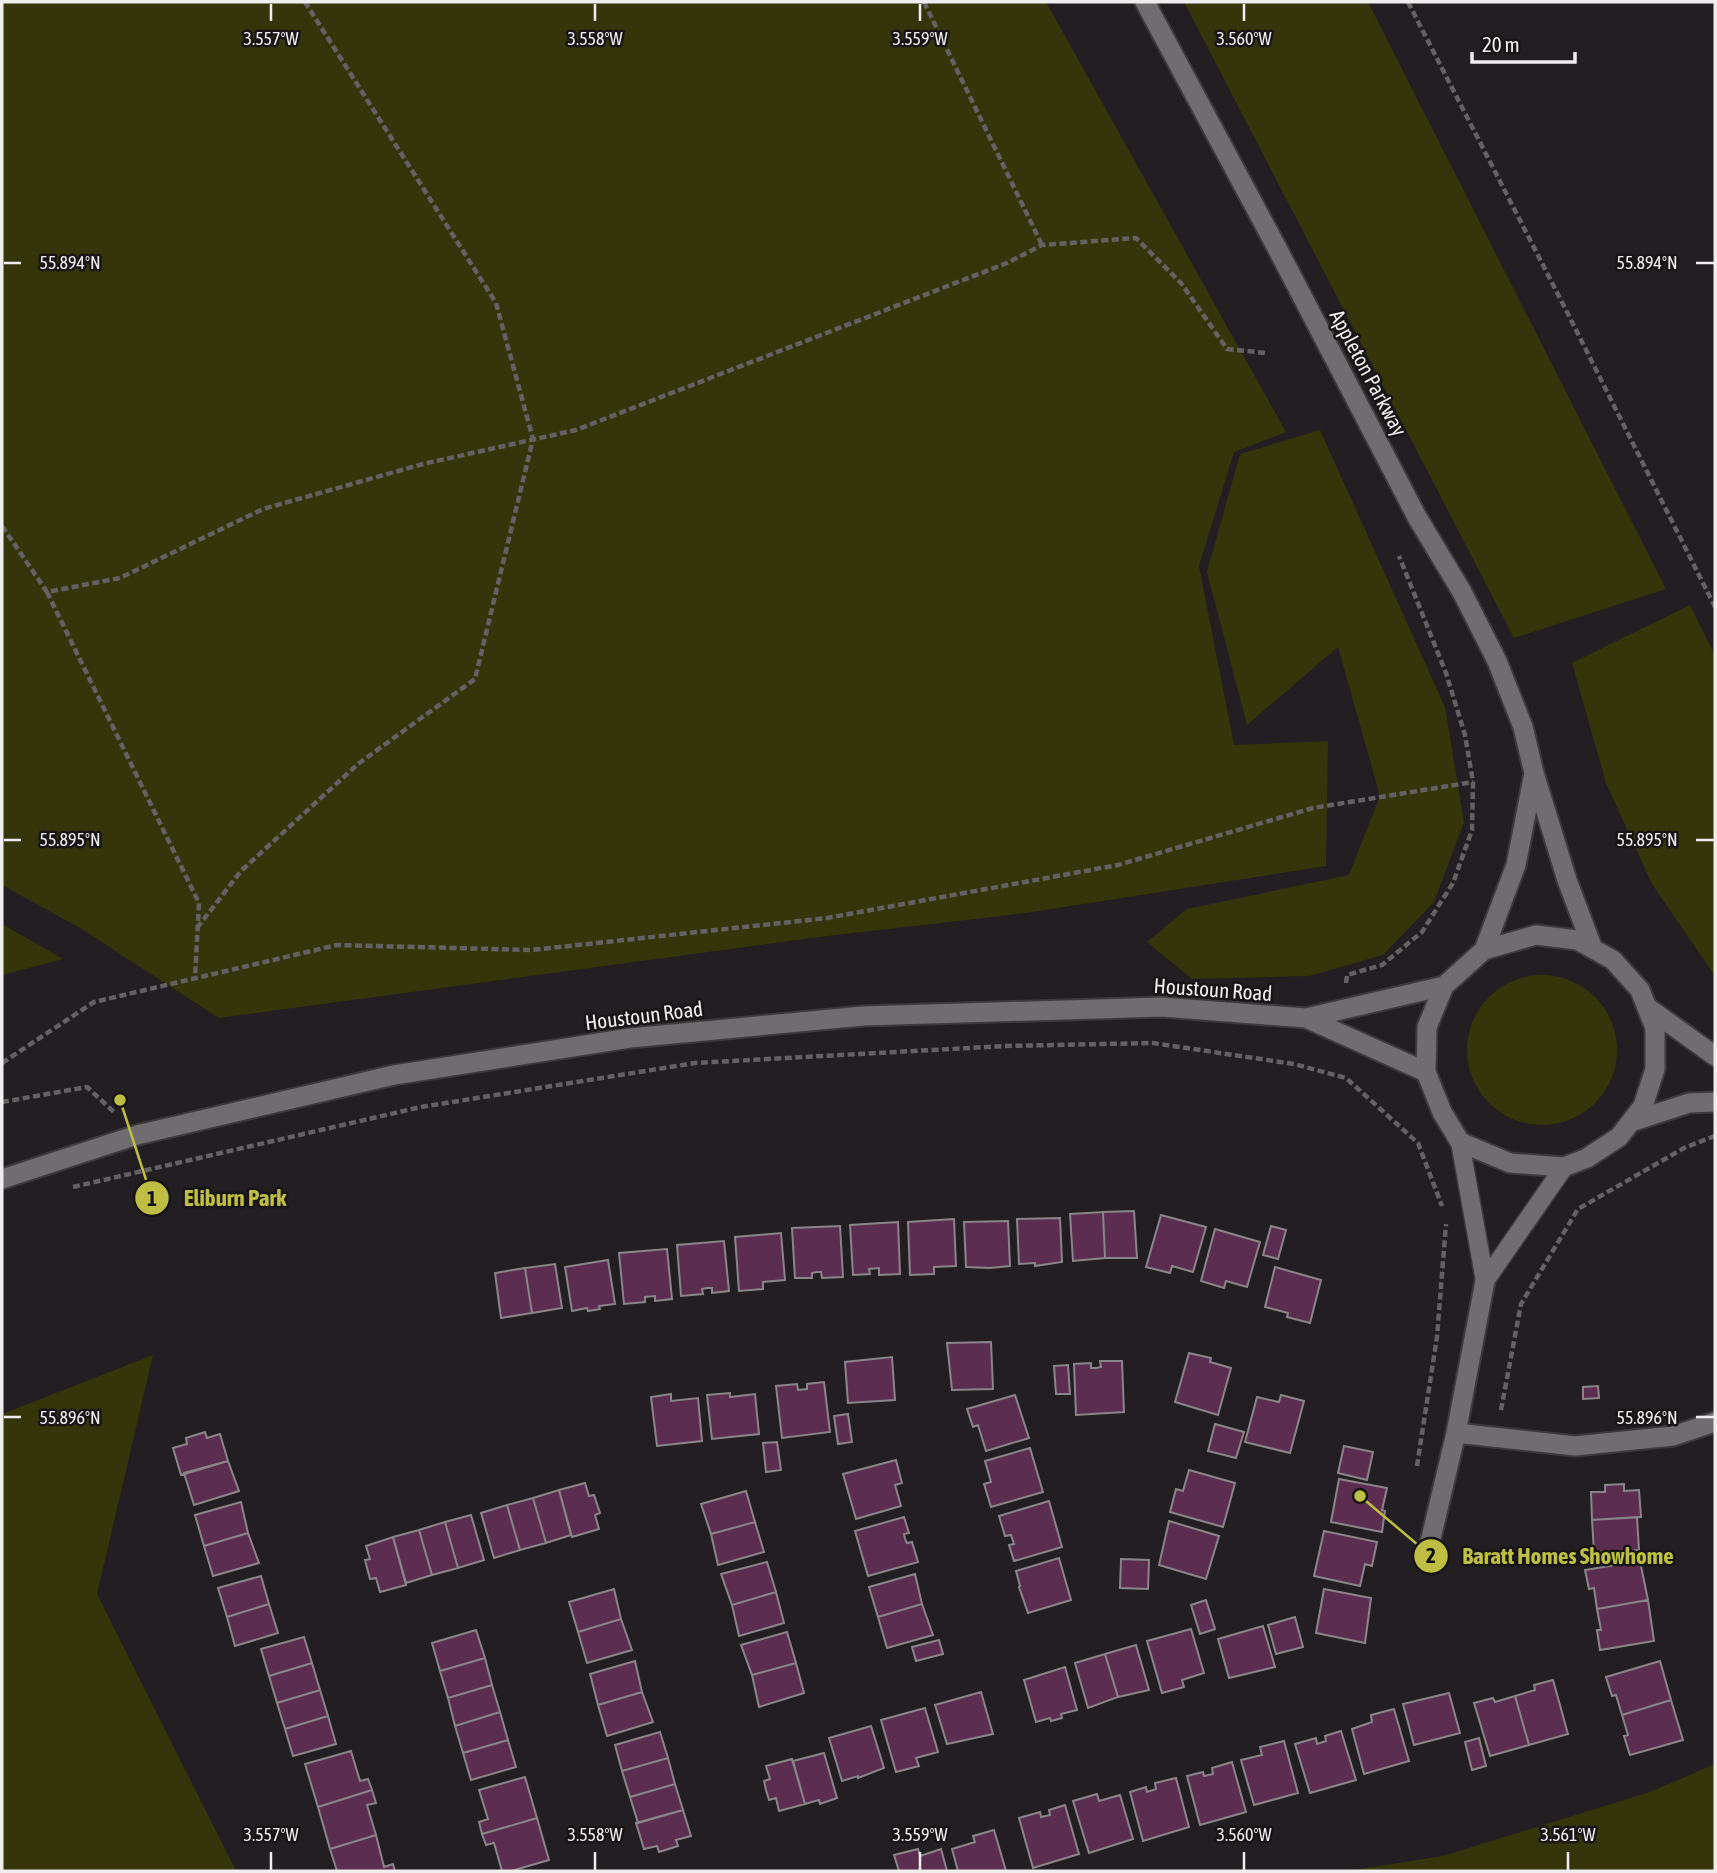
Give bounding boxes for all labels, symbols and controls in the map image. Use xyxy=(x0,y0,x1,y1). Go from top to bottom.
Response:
scale bar xyxy=(1472,21,1575,65)
text: 3.557°W xyxy=(243,28,299,49)
text: 3.558°W xyxy=(567,28,623,49)
text: 3.559°W xyxy=(892,28,948,49)
text: 3.560°W xyxy=(1216,28,1272,49)
text: 20 m xyxy=(1482,32,1520,56)
text: 55.894°N xyxy=(39,252,101,273)
text: 55.894°N xyxy=(1616,252,1678,273)
street label: Appleton Parkway xyxy=(1326,305,1412,440)
text: 55.895°N xyxy=(39,829,101,850)
text: 55.895°N xyxy=(1616,829,1678,850)
street label: Houstoun Road xyxy=(1153,973,1273,1005)
street label: Houstoun Road xyxy=(584,996,704,1034)
callout: Eliburn Park xyxy=(135,1176,300,1220)
text: Eliburn Park xyxy=(184,1185,287,1211)
text: 1 xyxy=(147,1186,157,1210)
text: 55.896°N xyxy=(39,1407,101,1428)
text: 55.896°N xyxy=(1616,1407,1678,1428)
callout: Baratt Homes Showhome xyxy=(1413,1534,1688,1578)
text: 2 xyxy=(1426,1543,1436,1567)
text: Baratt Homes Showhome xyxy=(1462,1543,1674,1569)
text: 3.557°W xyxy=(243,1824,299,1845)
text: 3.558°W xyxy=(567,1824,623,1845)
text: 3.559°W xyxy=(892,1824,948,1845)
text: 3.560°W xyxy=(1216,1824,1272,1845)
text: 3.561°W xyxy=(1540,1824,1596,1845)

